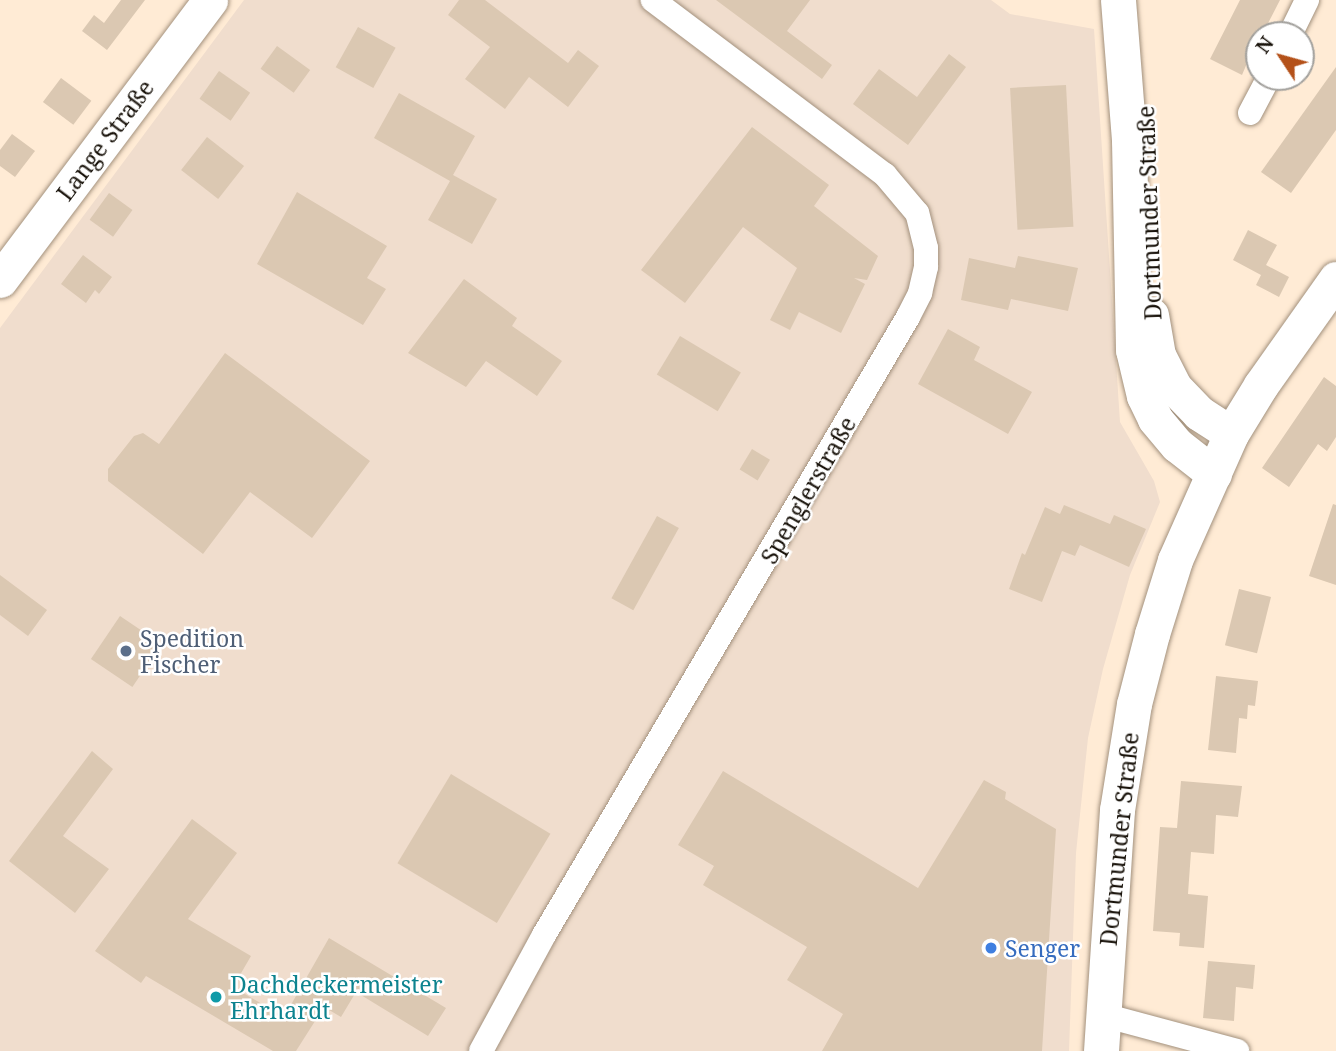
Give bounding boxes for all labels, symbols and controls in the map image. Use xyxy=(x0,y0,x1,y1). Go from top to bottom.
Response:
north arrow xyxy=(1245,21,1315,91)
text: N xyxy=(1250,31,1280,59)
street label: Lange Straße xyxy=(51,74,159,206)
street label: Dortmunder Straße xyxy=(1131,105,1167,321)
street label: Spenglerstraße xyxy=(755,411,861,569)
place label: Spedition Fischer xyxy=(140,624,244,678)
marker: Spedition Fischer xyxy=(118,643,134,659)
street label: Dortmunder Straße xyxy=(1094,731,1144,947)
place label: Senger xyxy=(1005,934,1080,962)
marker: Senger xyxy=(983,940,999,956)
place label: Dachdeckermeister Ehrhardt xyxy=(230,970,442,1024)
marker: Dachdeckermeister Ehrhardt xyxy=(208,989,224,1005)

